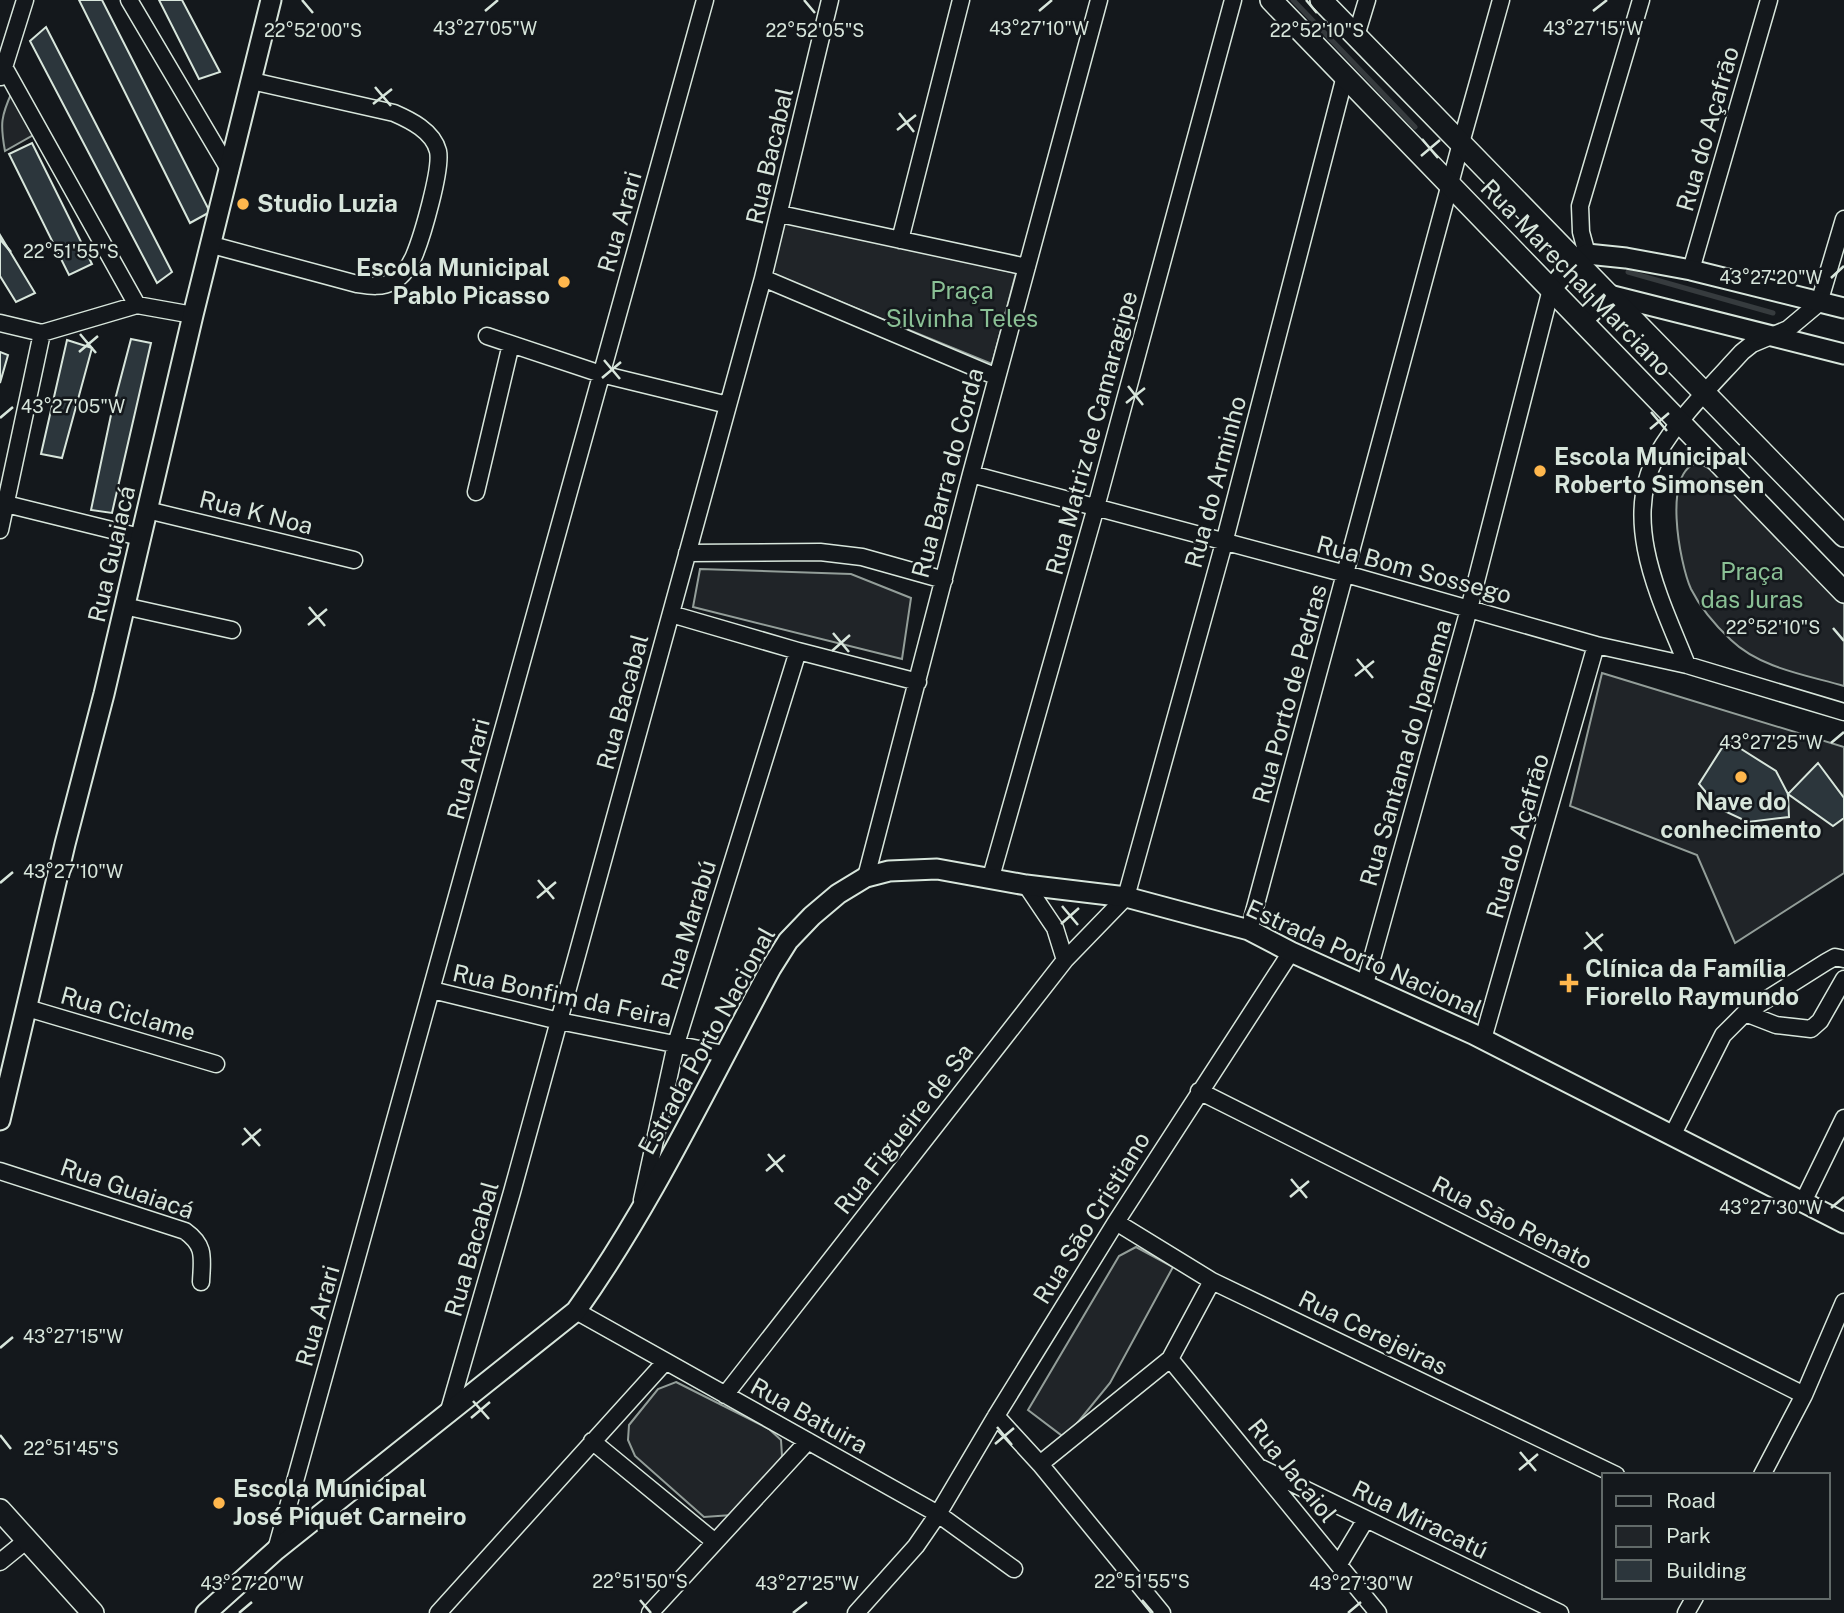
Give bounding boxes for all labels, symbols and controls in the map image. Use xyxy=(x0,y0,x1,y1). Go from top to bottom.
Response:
text: 43°27'05"W xyxy=(433,18,537,39)
text: 43°27'10"W xyxy=(989,18,1089,39)
text: 43°27'15"W xyxy=(1543,18,1643,39)
text: 22°52'00"S xyxy=(264,20,362,41)
text: 22°52'05"S xyxy=(766,20,864,41)
text: 22°52'10"S xyxy=(1270,20,1364,41)
street label: Rua do Açafrão xyxy=(1670,43,1744,214)
street label: Rua Bacabal xyxy=(740,85,798,227)
street label: Rua Arari xyxy=(591,168,647,275)
street label: Rua Marechal Marciano xyxy=(1475,173,1678,381)
place label: Studio Luzia xyxy=(257,189,398,217)
marker: Studio Luzia xyxy=(235,196,251,212)
text: 22°51'55"S xyxy=(23,241,119,262)
place label: Escola Municipal Pablo Picasso xyxy=(356,253,550,309)
text: 43°27'20"W xyxy=(1719,267,1823,288)
marker: Escola Municipal Pablo Picasso xyxy=(556,274,572,290)
park label: Praça Silvinha Teles xyxy=(886,276,1038,332)
street label: Rua Matriz de Camaragipe xyxy=(1040,288,1142,578)
street label: Rua Barra do Corda xyxy=(906,365,989,581)
street label: Rua do Arminho xyxy=(1179,393,1251,571)
text: 43°27'05"W xyxy=(21,396,125,417)
place label: Escola Municipal Roberto Simonsen xyxy=(1554,442,1764,498)
marker: Escola Municipal Roberto Simonsen xyxy=(1532,463,1548,479)
street label: Rua Guaiacá xyxy=(82,483,140,625)
street label: Rua K Noa xyxy=(197,484,316,540)
street label: Rua Bom Sossego xyxy=(1314,530,1515,609)
park label: Praça das Juras xyxy=(1700,557,1804,613)
street label: Rua Porto de Pedras xyxy=(1246,581,1332,806)
street label: Rua Santana do Ipanema xyxy=(1354,616,1457,889)
text: 22°52'10"S xyxy=(1726,617,1820,638)
street label: Rua Bacabal xyxy=(590,631,654,773)
street label: Rua Arari xyxy=(441,715,495,822)
text: 43°27'25"W xyxy=(1719,732,1823,753)
street label: Rua do Açafrão xyxy=(1480,750,1554,921)
marker: Nave do conhecimento xyxy=(1733,769,1749,785)
place label: Nave do conhecimento xyxy=(1660,787,1822,843)
street label: Rua Marabú xyxy=(655,857,721,993)
text: 43°27'10"W xyxy=(23,861,123,882)
street label: Estrada Porto Nacional xyxy=(1242,893,1487,1023)
street label: Estrada Porto Nacional xyxy=(632,922,780,1159)
place label: Clínica da Família Fiorello Raymundo xyxy=(1585,954,1799,1010)
street label: Rua Bonfim da Feira xyxy=(450,958,674,1032)
marker: Clínica da Família Fiorello Raymundo xyxy=(1559,973,1579,993)
street label: Rua Ciclame xyxy=(58,980,199,1046)
street label: Rua Figueire de Sa xyxy=(828,1038,978,1219)
street label: Rua São Cristiano xyxy=(1027,1126,1155,1309)
street label: Rua Guaiacá xyxy=(57,1152,198,1224)
street label: Rua São Renato xyxy=(1428,1170,1597,1275)
street label: Rua Bacabal xyxy=(438,1178,504,1320)
text: 43°27'30"W xyxy=(1719,1197,1823,1218)
street label: Rua Arari xyxy=(289,1262,345,1369)
street label: Rua Cerejeiras xyxy=(1294,1284,1452,1380)
text: 43°27'15"W xyxy=(23,1326,123,1347)
street label: Rua Batuira xyxy=(746,1371,873,1459)
street label: Rua Jacaiol xyxy=(1243,1413,1343,1528)
text: 22°51'45"S xyxy=(23,1438,119,1459)
legend xyxy=(1602,1473,1830,1599)
place label: Escola Municipal José Piquet Carneiro xyxy=(233,1474,467,1530)
street label: Rua Miracatú xyxy=(1348,1474,1493,1564)
text: Road xyxy=(1666,1488,1716,1513)
marker: Escola Municipal José Piquet Carneiro xyxy=(211,1495,227,1511)
text: Park xyxy=(1666,1523,1711,1548)
text: Building xyxy=(1666,1558,1747,1583)
text: 22°51'50"S xyxy=(592,1571,688,1592)
text: 22°51'55"S xyxy=(1094,1571,1190,1592)
text: 43°27'20"W xyxy=(200,1573,304,1594)
text: 43°27'25"W xyxy=(755,1573,859,1594)
text: 43°27'30"W xyxy=(1309,1573,1413,1594)

